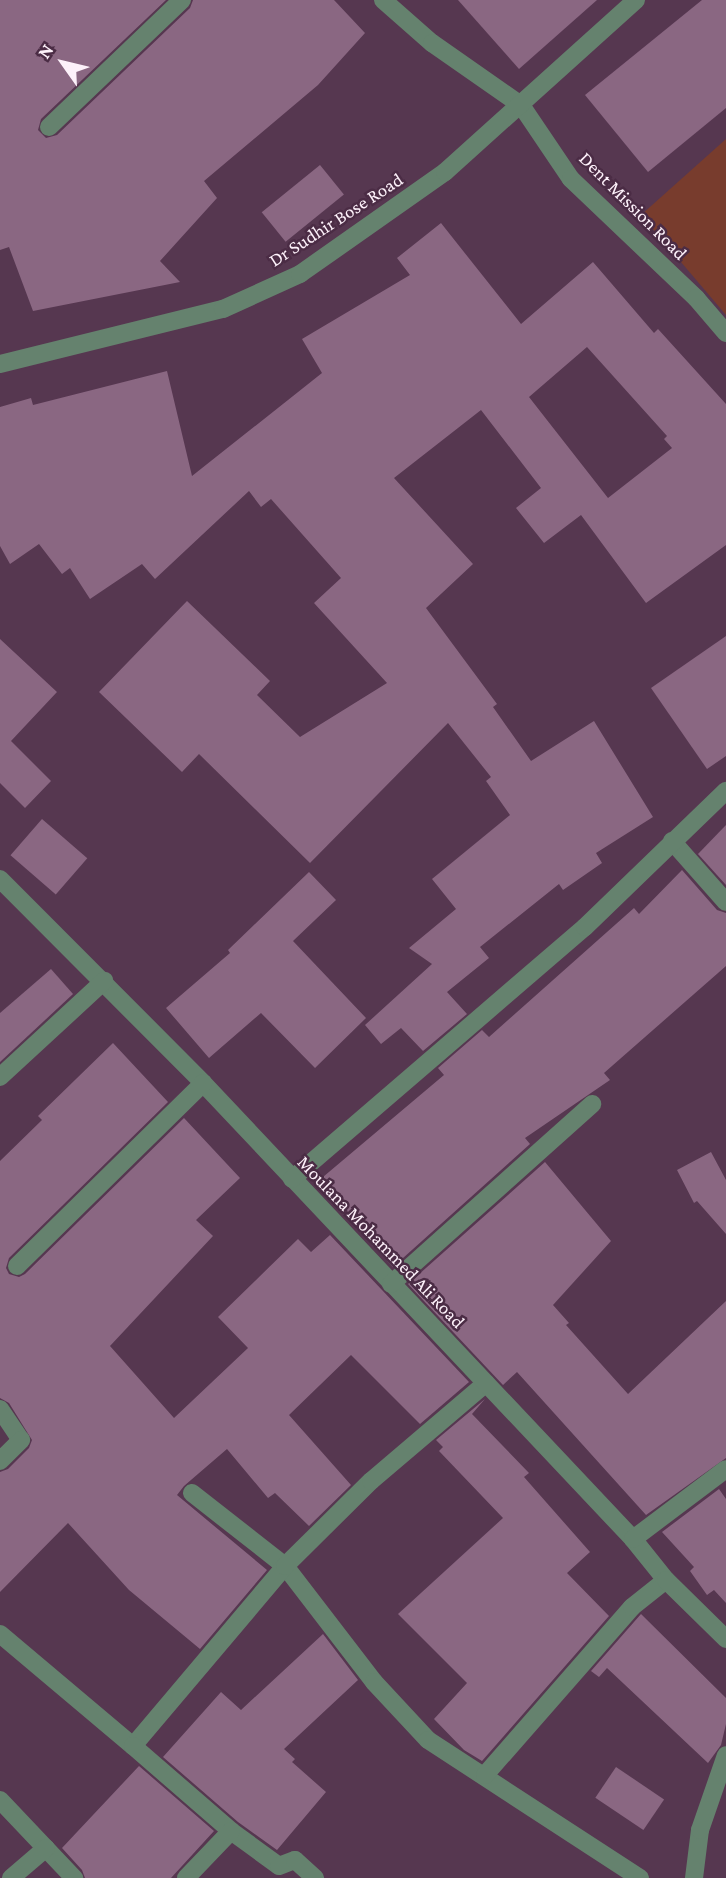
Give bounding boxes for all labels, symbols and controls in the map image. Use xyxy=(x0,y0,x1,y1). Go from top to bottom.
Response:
north arrow xyxy=(28,28,98,98)
text: N xyxy=(33,40,57,62)
street label: Dent Mission Road xyxy=(574,147,692,265)
street label: Dr Sudhir Bose Road xyxy=(265,168,407,272)
street label: Moulana Mohammed Ali Road xyxy=(293,1151,469,1333)

